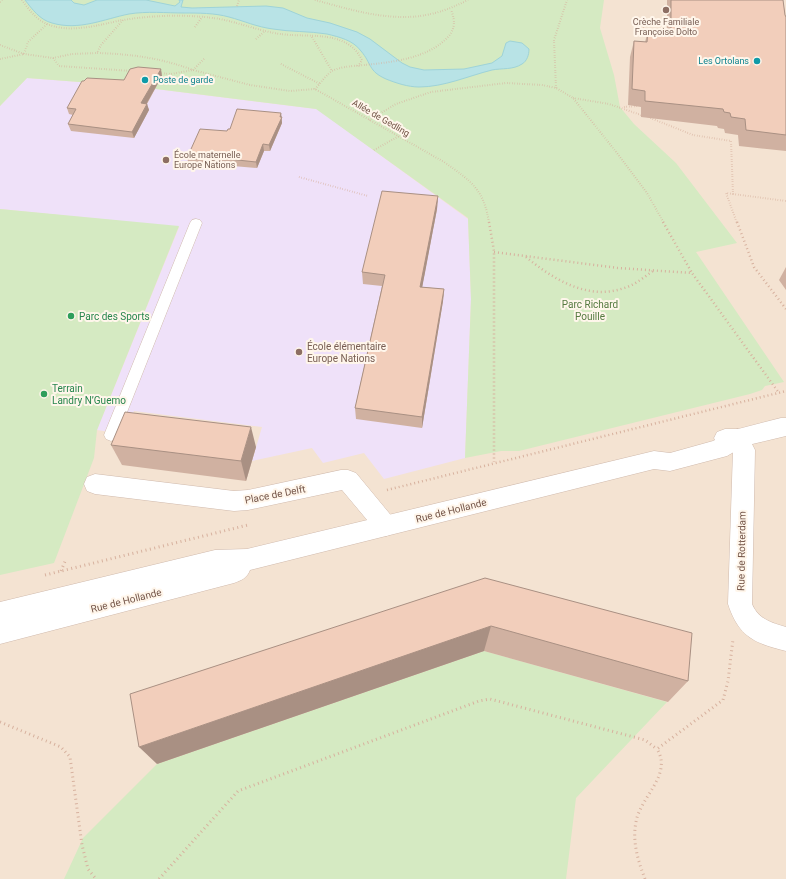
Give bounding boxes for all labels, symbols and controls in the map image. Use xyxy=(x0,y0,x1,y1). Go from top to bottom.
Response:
marker: Crèche Familiale Françoise Dolto xyxy=(661,5,671,15)
place label: Crèche Familiale Françoise Dolto xyxy=(633,17,699,37)
place label: Les Ortolans xyxy=(698,56,749,66)
marker: Les Ortolans xyxy=(752,56,762,66)
marker: Poste de garde xyxy=(140,75,150,85)
place label: Poste de garde xyxy=(153,75,213,85)
street label: Allée de Gedling xyxy=(351,98,411,138)
place label: École maternelle Europe Nations xyxy=(174,149,241,170)
marker: École maternelle Europe Nations xyxy=(161,155,171,165)
park label: Parc Richard Pouille xyxy=(562,299,618,322)
marker: Parc des Sports xyxy=(66,311,76,321)
place label: Parc des Sports xyxy=(79,311,150,322)
place label: École élémentaire Europe Nations xyxy=(307,340,386,364)
marker: École élémentaire Europe Nations xyxy=(294,347,304,357)
place label: Terrain Landry N’Guemo xyxy=(52,383,126,406)
marker: Terrain Landry N’Guemo xyxy=(39,389,49,399)
street label: Place de Delft xyxy=(244,483,306,506)
street label: Rue de Hollande xyxy=(415,496,488,525)
street label: Rue de Rotterdam xyxy=(735,511,748,591)
street label: Rue de Hollande xyxy=(90,586,163,615)

